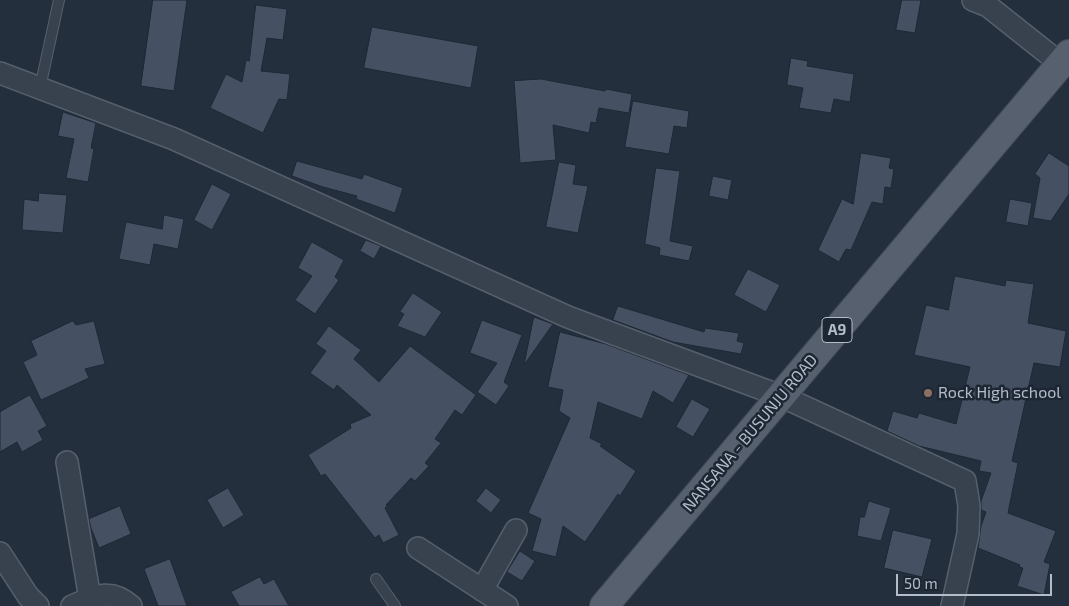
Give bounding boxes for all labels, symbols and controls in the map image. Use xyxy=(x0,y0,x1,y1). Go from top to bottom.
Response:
road number: A9 xyxy=(822,318,852,342)
street label: NANSANA - BUSUNJU ROAD xyxy=(679,351,821,515)
place label: Rock High school xyxy=(938,383,1061,403)
marker: Rock High school xyxy=(922,387,934,399)
scale bar xyxy=(899,564,1055,596)
text: 50 m xyxy=(904,574,938,592)

